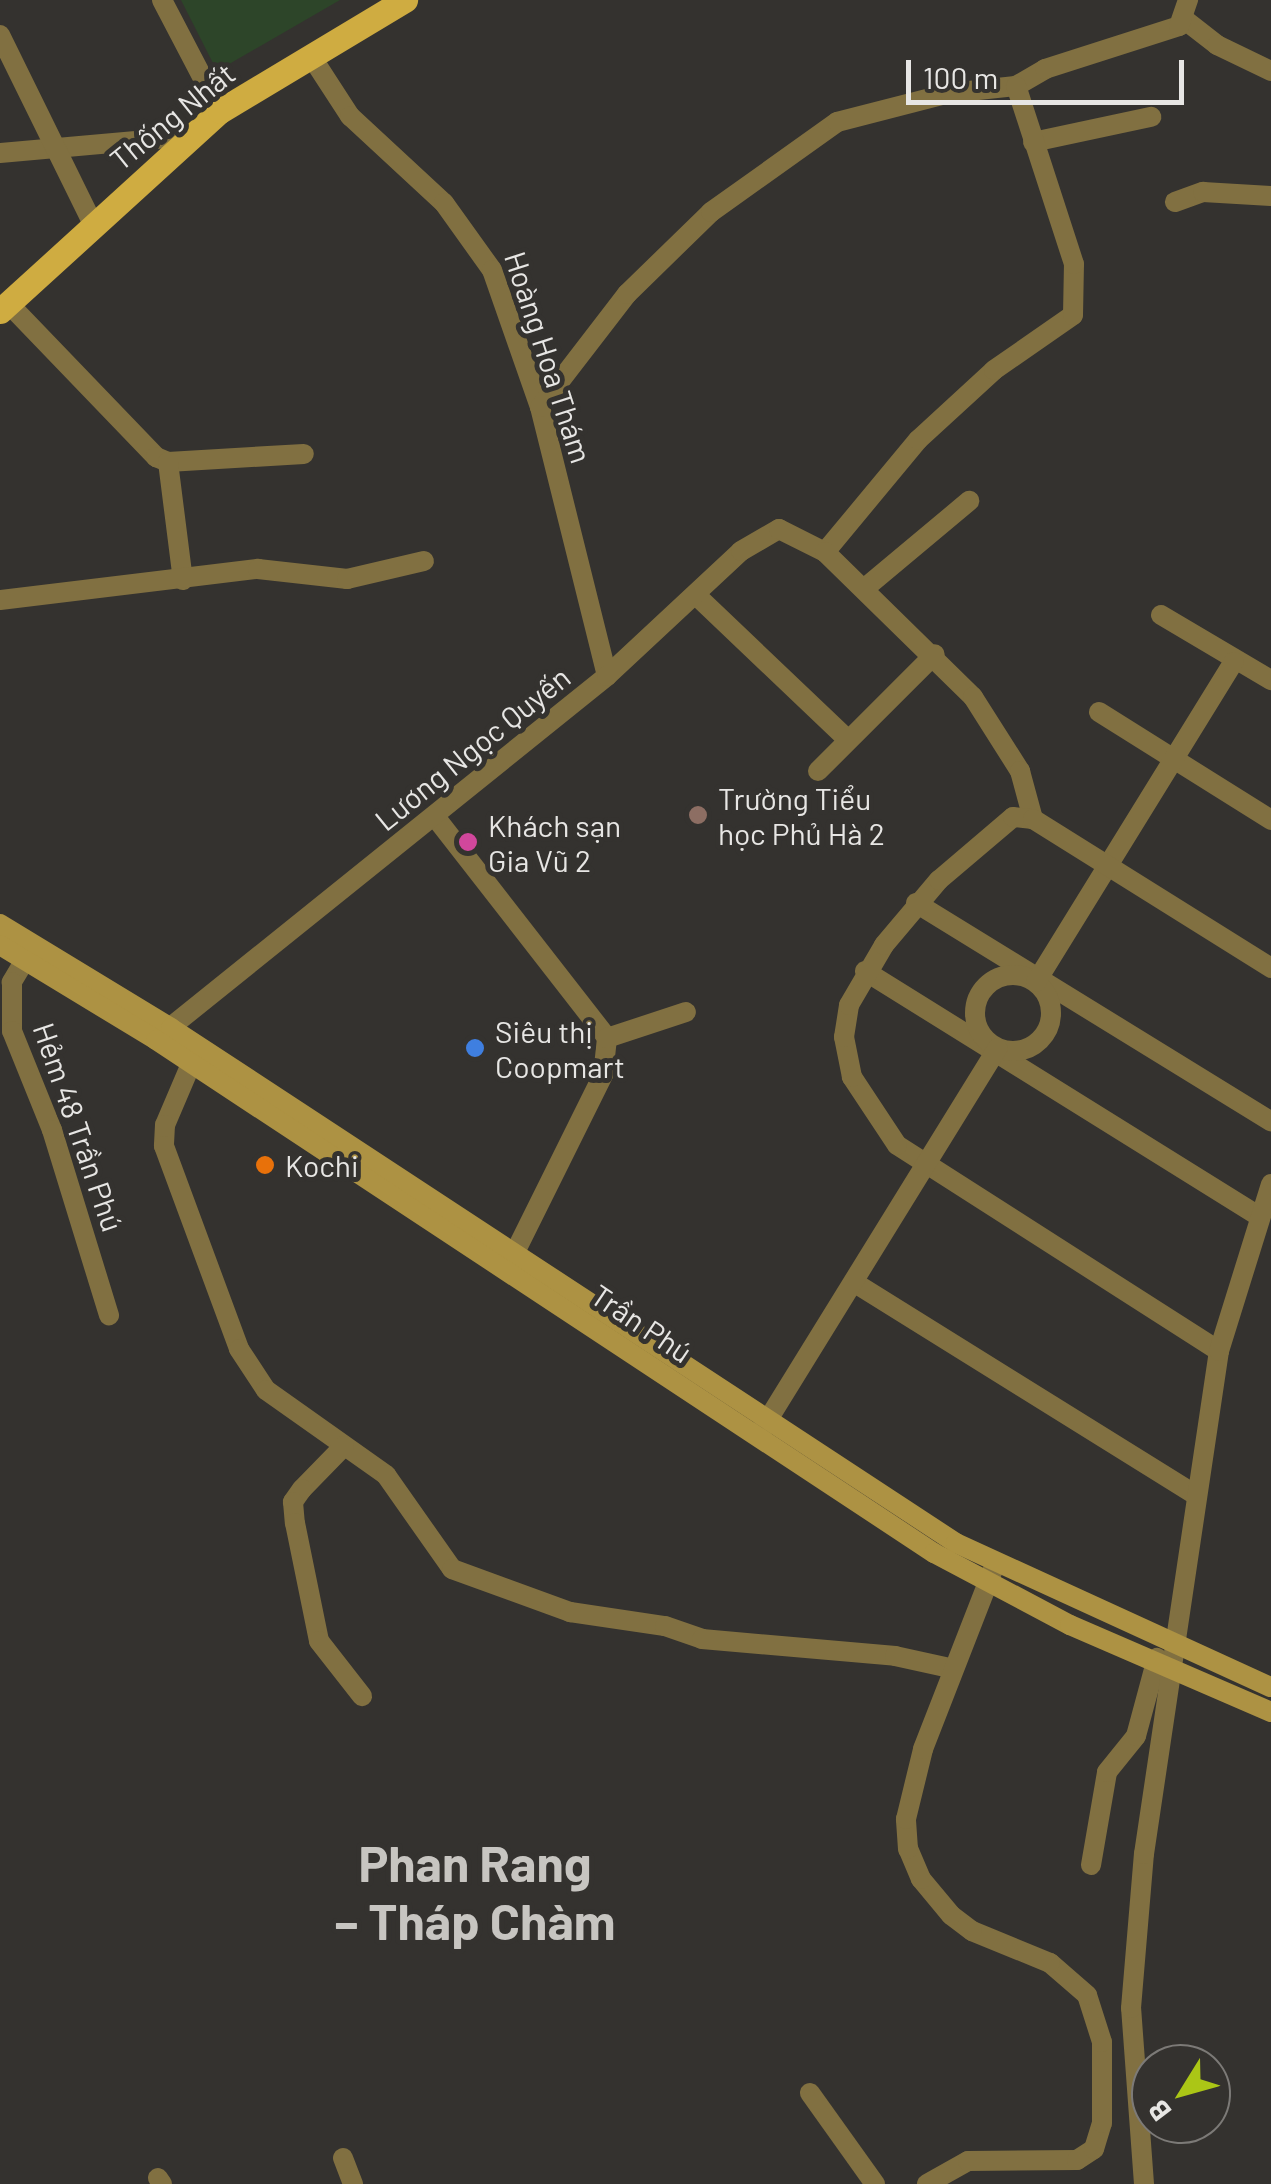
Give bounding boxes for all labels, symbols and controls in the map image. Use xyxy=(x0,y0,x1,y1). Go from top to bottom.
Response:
scale bar xyxy=(911,40,1188,102)
street label: Thống Nhất xyxy=(102,55,242,177)
text: 100 m xyxy=(923,59,998,95)
street label: Hoàng Hoa Thám xyxy=(498,247,600,467)
street label: Lương Ngọc Quyến xyxy=(367,658,577,838)
place label: Trường Tiểu học Phủ Hà 2 xyxy=(718,780,885,850)
marker: Trường Tiểu học Phủ Hà 2 xyxy=(687,804,709,826)
place label: Khách sạn Gia Vũ 2 xyxy=(488,807,621,878)
marker: Khách sạn Gia Vũ 2 xyxy=(457,831,479,853)
place label: Siêu thị Coopmart xyxy=(495,1013,625,1084)
street label: Hẻm 48 Trần Phú xyxy=(26,1018,132,1236)
marker: Siêu thị Coopmart xyxy=(464,1037,486,1059)
place label: Kochi xyxy=(285,1147,359,1183)
marker: Kochi xyxy=(254,1154,276,1176)
street label: Trần Phú xyxy=(585,1276,699,1370)
district label: Phan Rang – Tháp Chàm xyxy=(334,1832,616,1950)
north arrow xyxy=(1131,2044,1231,2144)
text: B xyxy=(1140,2094,1177,2128)

